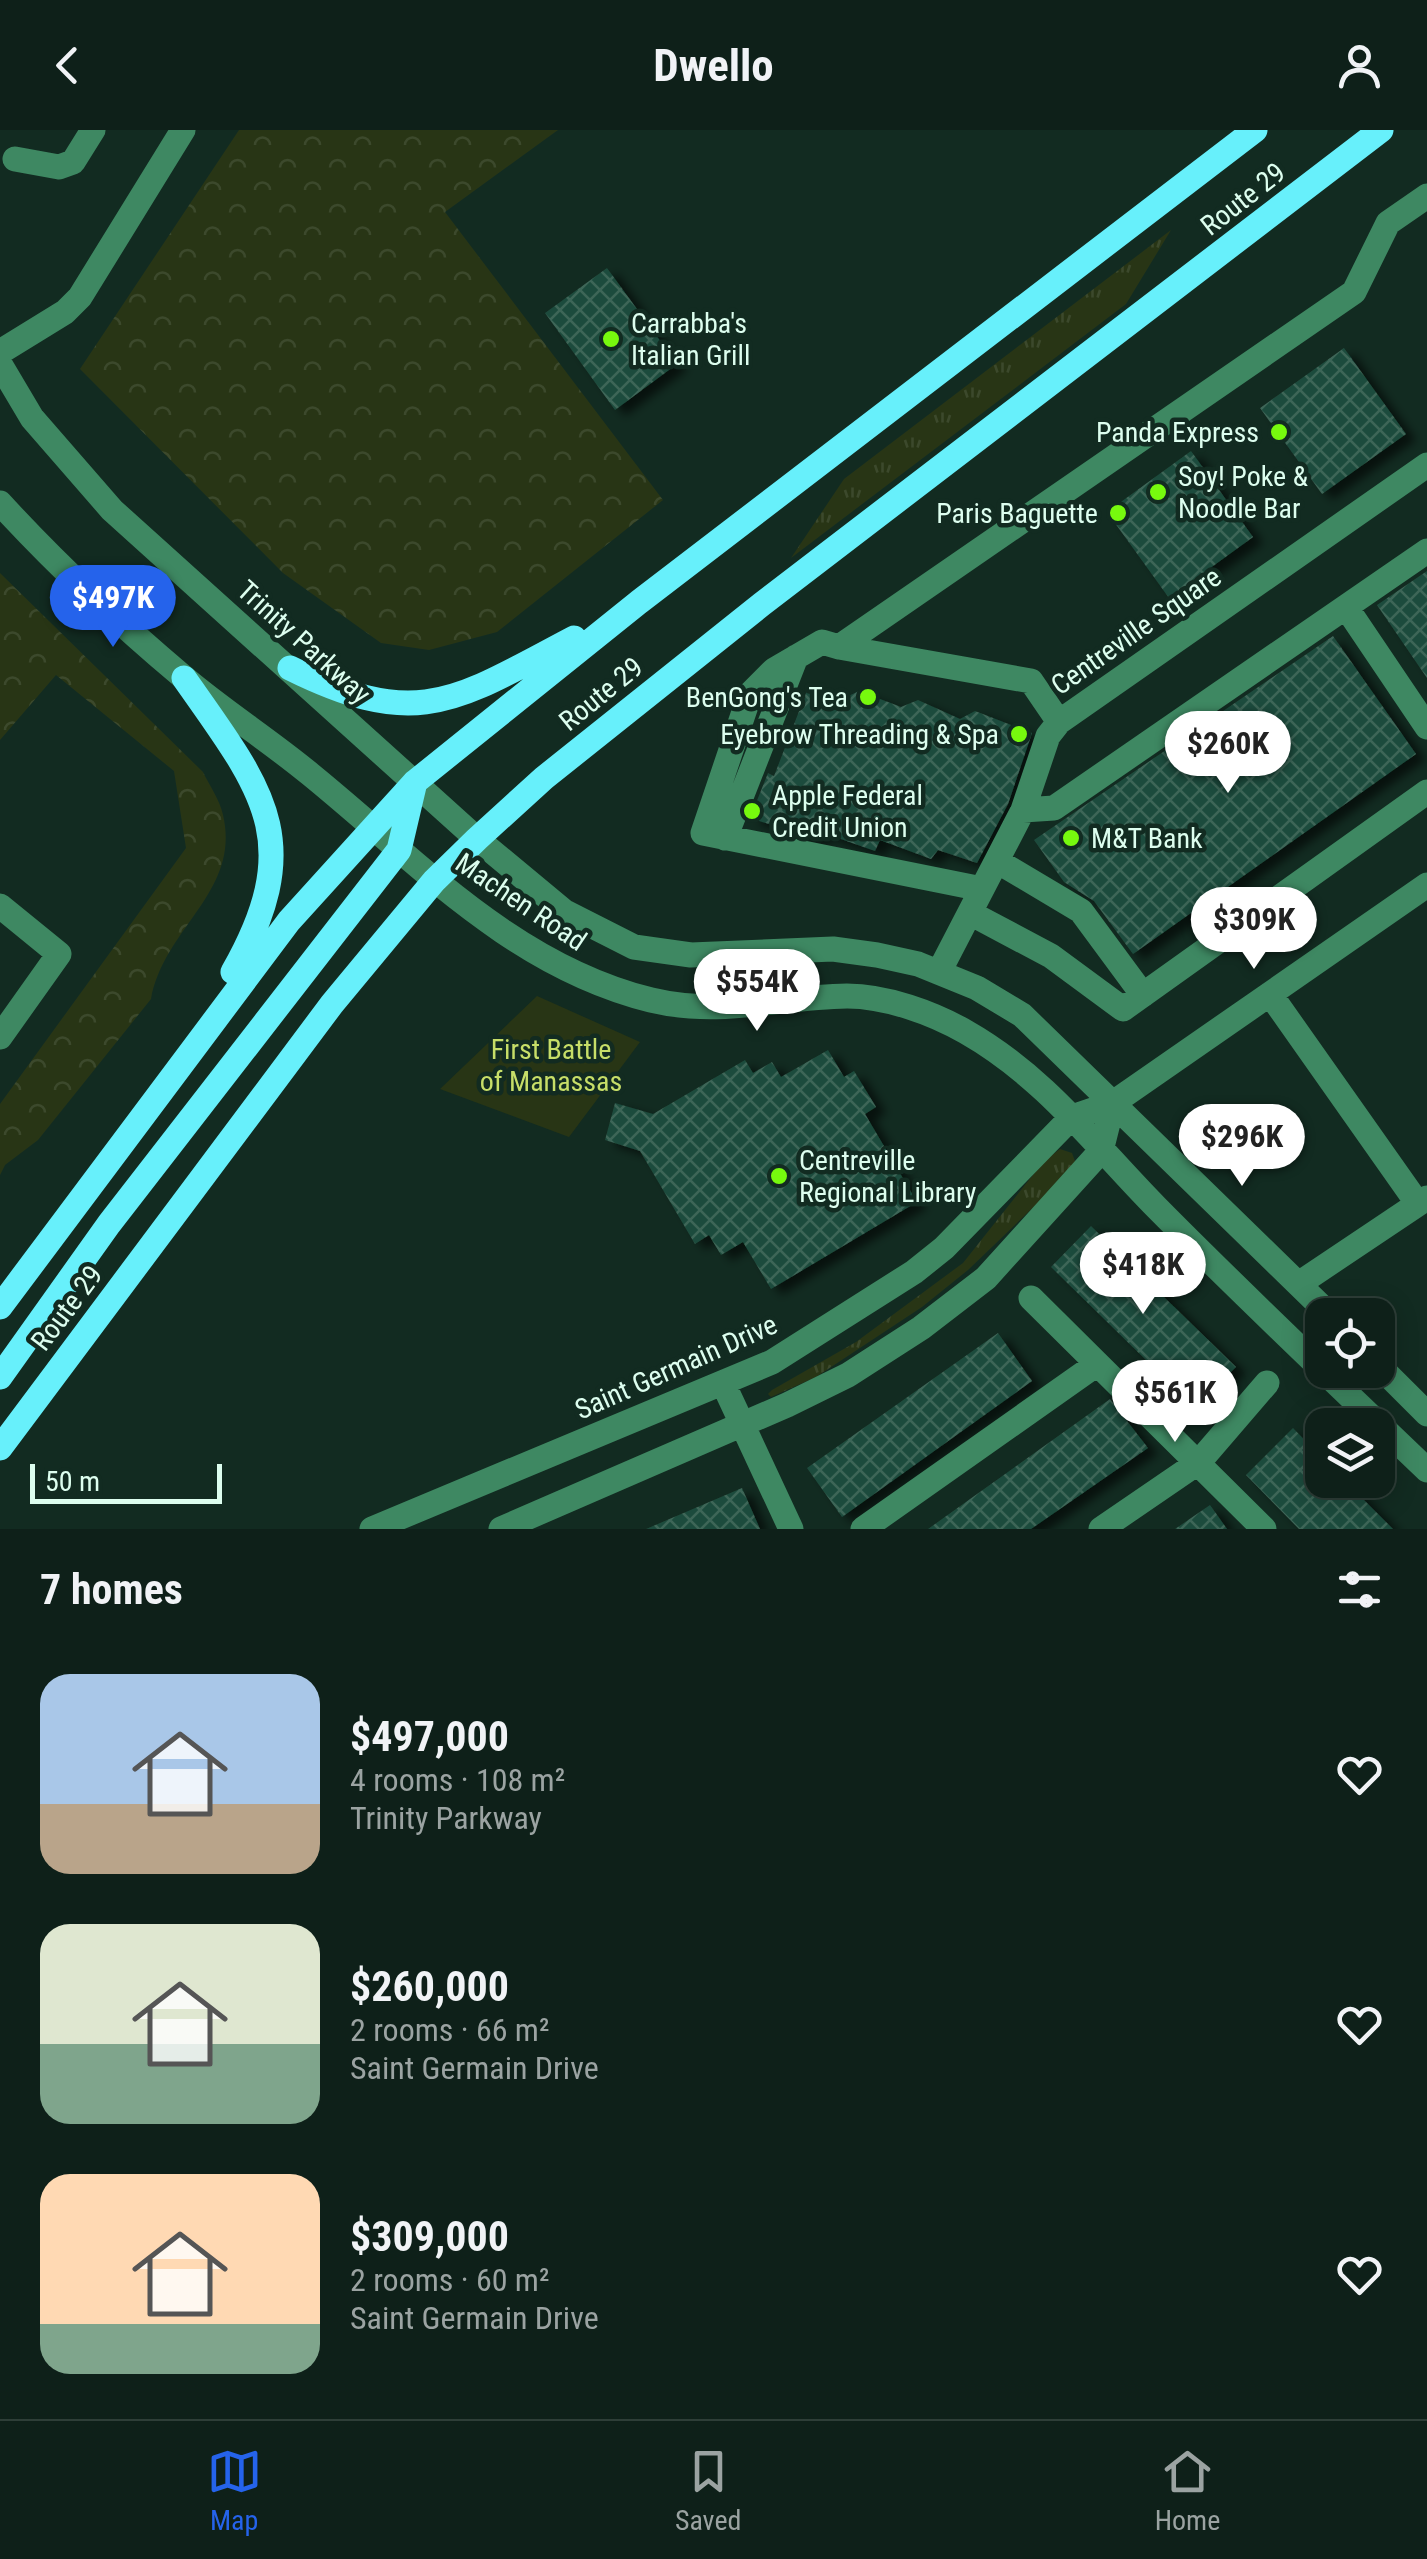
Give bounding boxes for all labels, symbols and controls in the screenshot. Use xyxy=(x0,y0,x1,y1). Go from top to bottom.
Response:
icon: back xyxy=(40,38,95,93)
icon: person xyxy=(1332,38,1387,93)
text: Dwello xyxy=(653,39,774,92)
street label: Route 29 xyxy=(1194,156,1292,242)
place label: Carrabba's Italian Grill xyxy=(631,307,750,372)
marker: Carrabba's Italian Grill xyxy=(600,328,622,350)
place label: Panda Express xyxy=(1096,416,1259,449)
marker: Panda Express xyxy=(1268,421,1290,443)
place label: Soy! Poke & Noodle Bar xyxy=(1178,460,1308,525)
marker: Soy! Poke & Noodle Bar xyxy=(1147,481,1169,503)
place label: Paris Baguette xyxy=(936,497,1098,530)
marker: Paris Baguette xyxy=(1107,502,1129,524)
street label: Centreville Square xyxy=(1045,560,1227,702)
pin: $497K xyxy=(43,565,183,650)
street label: Trinity Parkway xyxy=(231,574,378,711)
text: $497K xyxy=(72,578,154,616)
street label: Route 29 xyxy=(553,650,649,738)
place label: BenGong's Tea xyxy=(686,681,848,714)
marker: BenGong's Tea xyxy=(857,686,879,708)
pin: $260K xyxy=(1158,711,1298,796)
place label: Eyebrow Threading & Spa xyxy=(720,718,999,751)
marker: Eyebrow Threading & Spa xyxy=(1008,723,1030,745)
text: $260K xyxy=(1187,724,1269,762)
place label: Apple Federal Credit Union xyxy=(772,779,923,844)
marker: Apple Federal Credit Union xyxy=(741,800,763,822)
place label: M&T Bank xyxy=(1091,822,1203,855)
marker: M&T Bank xyxy=(1060,827,1082,849)
street label: Machen Road xyxy=(449,846,593,958)
pin: $309K xyxy=(1184,887,1324,972)
text: $309K xyxy=(1213,900,1295,938)
pin: $554K xyxy=(687,949,827,1034)
text: $554K xyxy=(716,962,798,1000)
park label: First Battle of Manassas xyxy=(480,1033,622,1098)
pin: $296K xyxy=(1172,1104,1312,1189)
text: $296K xyxy=(1201,1117,1283,1155)
place label: Centreville Regional Library xyxy=(799,1144,977,1209)
marker: Centreville Regional Library xyxy=(768,1165,790,1187)
pin: $418K xyxy=(1073,1232,1213,1317)
text: $418K xyxy=(1102,1245,1184,1283)
street label: Route 29 xyxy=(24,1259,110,1357)
map controls xyxy=(1305,1298,1395,1498)
button: locate xyxy=(1305,1298,1395,1388)
street label: Saint Germain Drive xyxy=(570,1308,782,1426)
pin: $561K xyxy=(1105,1360,1245,1445)
text: $561K xyxy=(1134,1373,1216,1411)
button: layers xyxy=(1305,1408,1395,1498)
scale bar xyxy=(30,1459,222,1504)
text: 50 m xyxy=(45,1465,100,1498)
icon: filters xyxy=(1332,1562,1387,1617)
text: 7 homes xyxy=(40,1565,183,1614)
text: $497,000 xyxy=(350,1712,509,1761)
icon: home xyxy=(120,1714,240,1834)
icon: heart xyxy=(1332,1747,1387,1802)
text: 4 rooms · 108 m² xyxy=(350,1761,565,1799)
text: Trinity Parkway xyxy=(350,1799,542,1837)
text: $260,000 xyxy=(350,1962,509,2011)
icon: home xyxy=(120,1964,240,2084)
icon: heart xyxy=(1332,1997,1387,2052)
text: 2 rooms · 66 m² xyxy=(350,2011,549,2049)
text: Saint Germain Drive xyxy=(350,2049,599,2087)
text: $309,000 xyxy=(350,2212,509,2261)
icon: home xyxy=(120,2214,240,2334)
icon: heart xyxy=(1332,2247,1387,2302)
text: 2 rooms · 60 m² xyxy=(350,2261,549,2299)
text: Saint Germain Drive xyxy=(350,2299,599,2337)
tab: Map xyxy=(207,2444,262,2537)
tab: Saved xyxy=(675,2444,741,2537)
tab: Home xyxy=(1155,2444,1220,2537)

